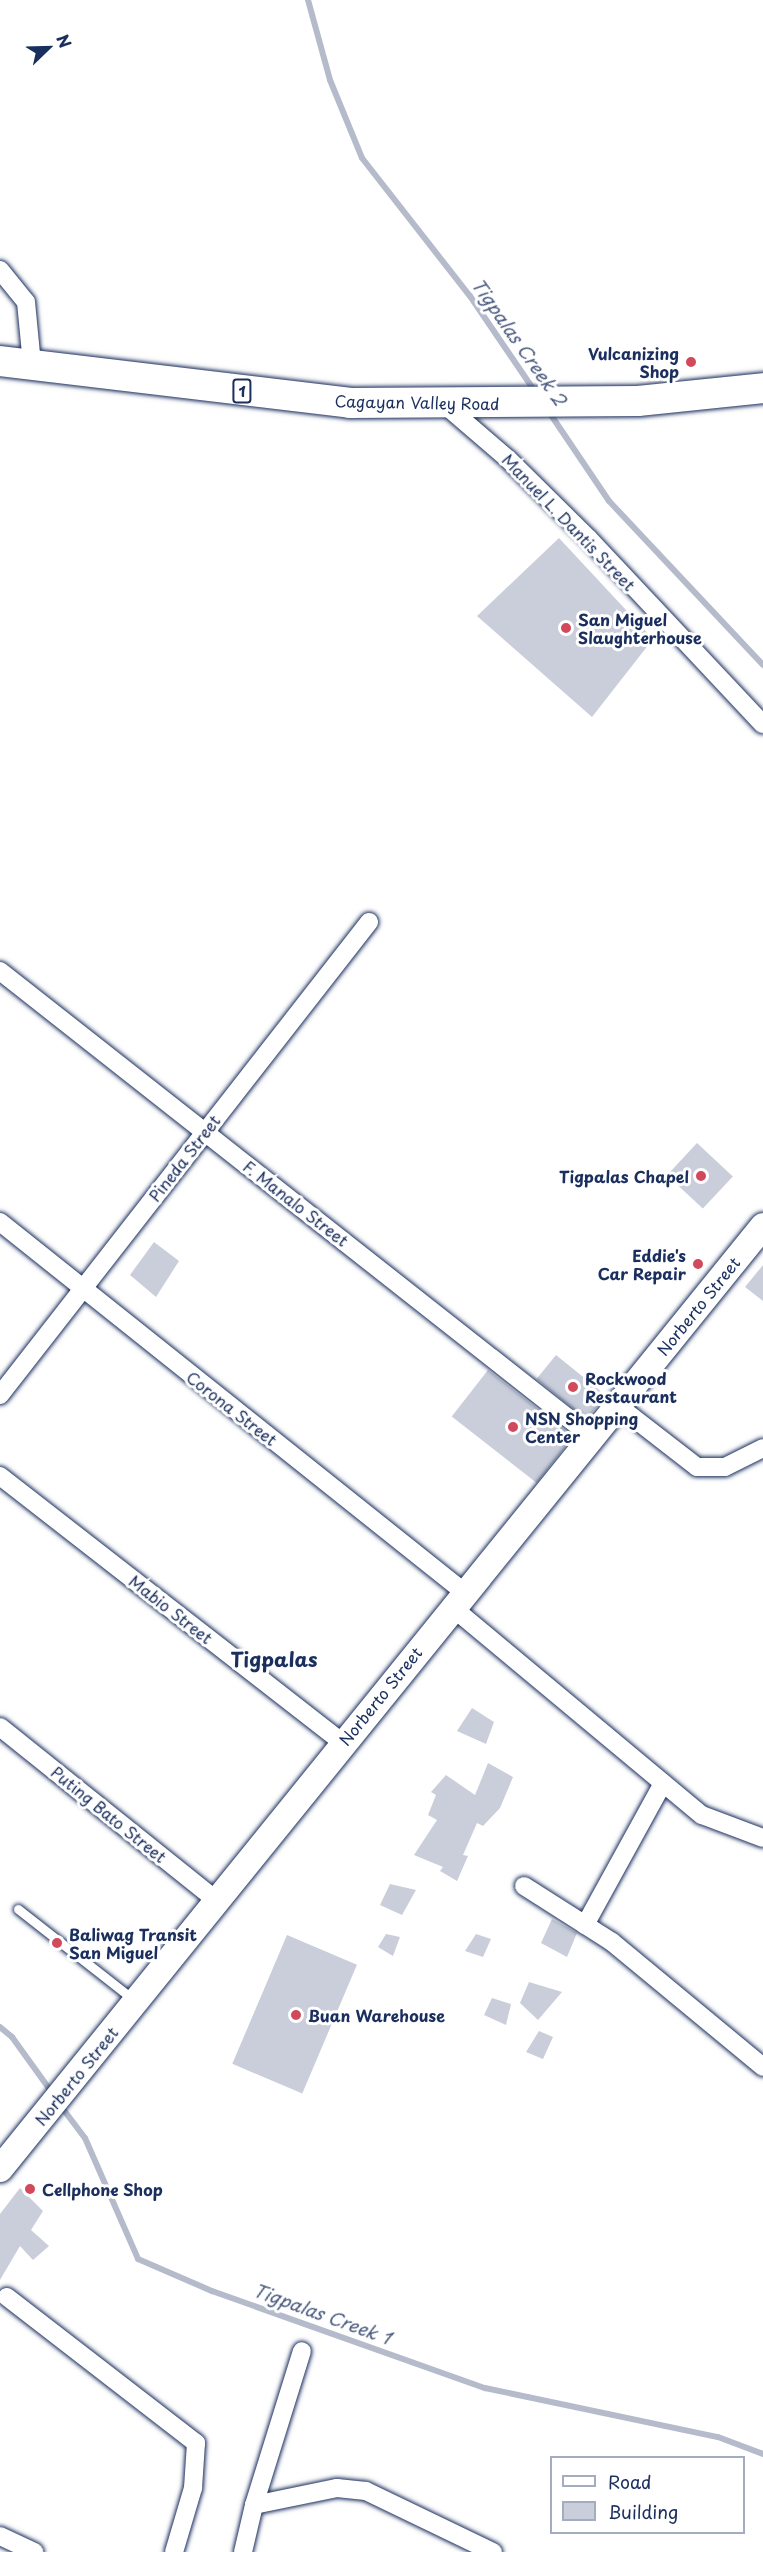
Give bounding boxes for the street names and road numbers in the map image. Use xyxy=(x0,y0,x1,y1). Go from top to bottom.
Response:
road number: 1 xyxy=(232,379,252,403)
street label: Cagayan Valley Road xyxy=(334,391,500,413)
street label: Manuel L. Dantis Street xyxy=(498,449,640,595)
street label: Pineda Street xyxy=(144,1111,224,1205)
street label: F. Manalo Street xyxy=(240,1156,352,1250)
street label: Norberto Street xyxy=(652,1253,744,1359)
street label: Corona Street xyxy=(183,1367,281,1449)
street label: Mabio Street xyxy=(125,1570,217,1648)
street label: Norberto Street xyxy=(334,1643,426,1749)
street label: Puting Bato Street xyxy=(47,1762,171,1866)
street label: Norberto Street xyxy=(30,2023,122,2129)

